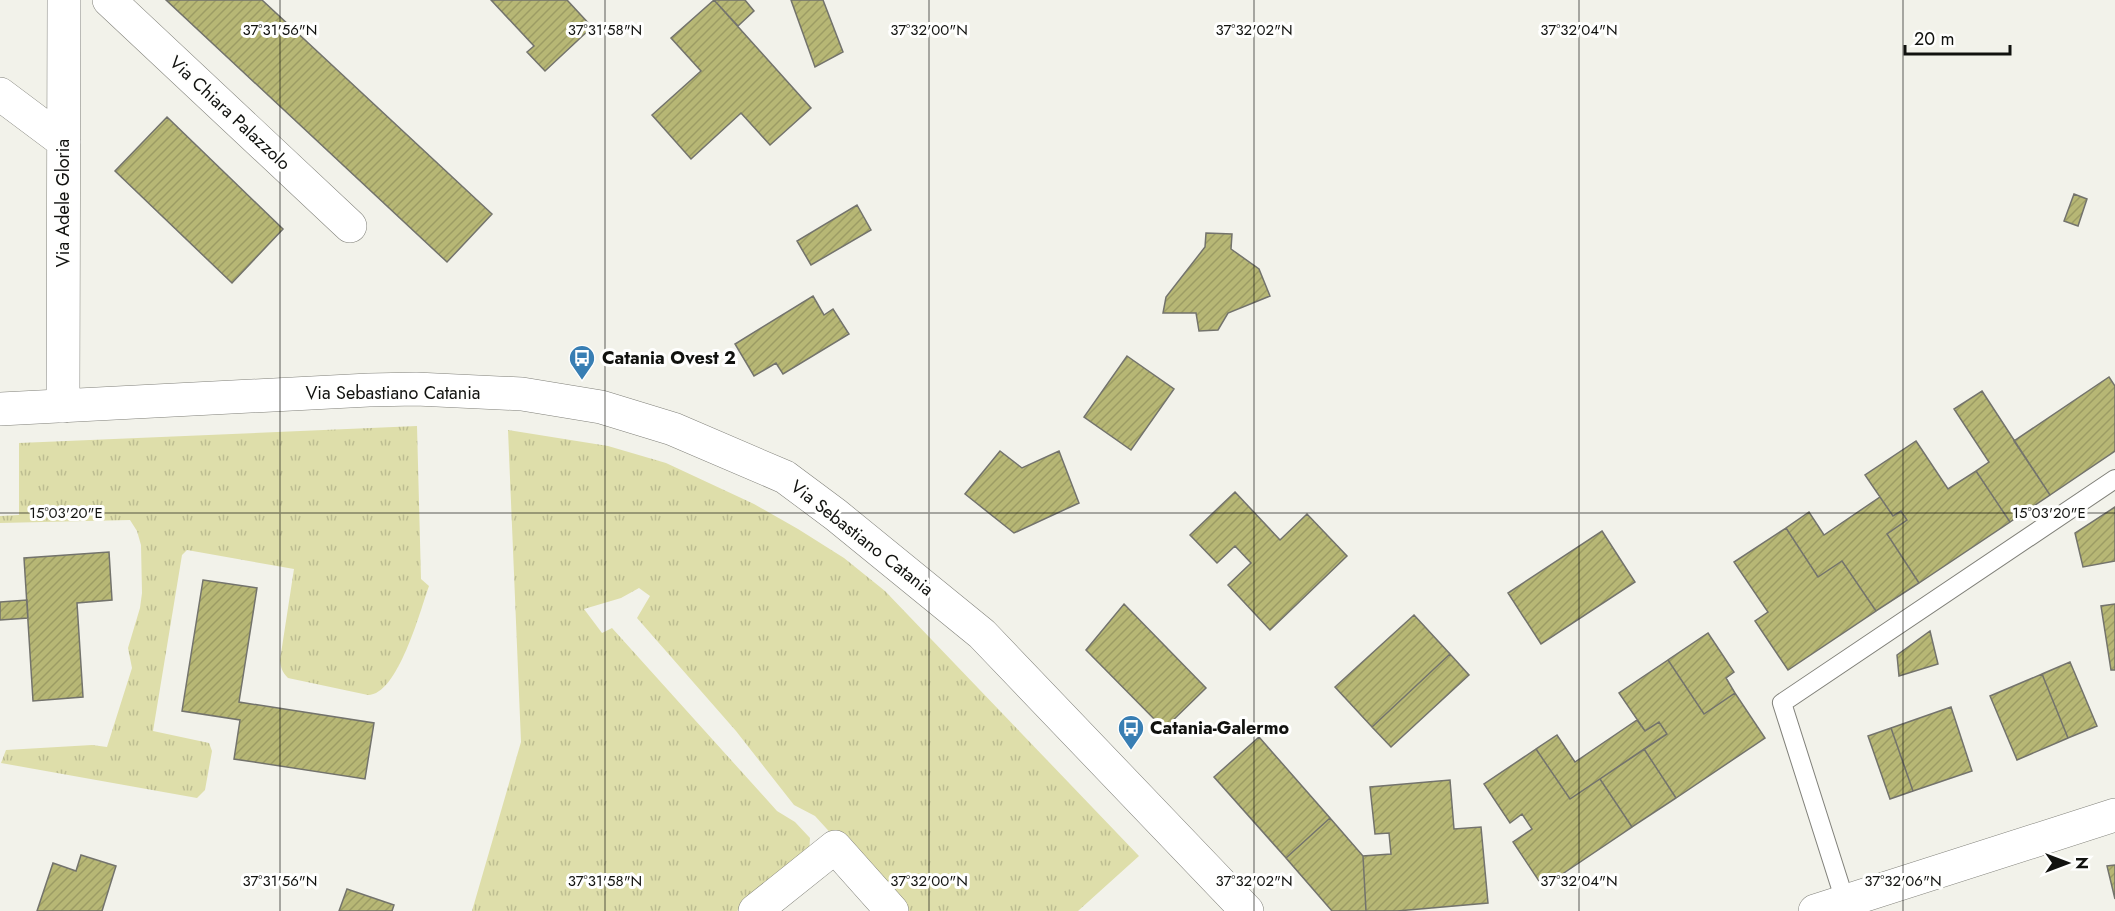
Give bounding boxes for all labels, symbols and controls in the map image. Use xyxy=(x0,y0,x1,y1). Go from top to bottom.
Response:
scale bar xyxy=(1905,18,2010,56)
text: 37°31'56"N xyxy=(243,19,317,41)
text: 37°31'58"N xyxy=(568,19,642,41)
text: 37°32'00"N xyxy=(890,19,968,41)
text: 37°32'02"N xyxy=(1215,19,1293,41)
text: 37°32'04"N xyxy=(1540,19,1618,41)
text: 20 m xyxy=(1914,26,1954,52)
street label: Via Chiara Palazzolo xyxy=(164,50,297,176)
street label: Via Adele Gloria xyxy=(50,139,76,267)
bus stop icon: Catania Ovest 2 xyxy=(567,343,597,381)
place label: Catania Ovest 2 xyxy=(602,345,736,371)
street label: Via Sebastiano Catania xyxy=(305,380,481,406)
street label: Via Sebastiano Catania xyxy=(785,474,939,602)
text: 15°03'20"E xyxy=(29,502,103,524)
text: 15°03'20"E xyxy=(2012,502,2086,524)
bus stop icon: Catania-Galermo xyxy=(1116,713,1146,751)
place label: Catania-Galermo xyxy=(1150,715,1289,741)
north arrow xyxy=(2037,833,2097,893)
text: N xyxy=(2070,857,2093,869)
text: 37°31'56"N xyxy=(243,870,317,892)
text: 37°31'58"N xyxy=(568,870,642,892)
text: 37°32'00"N xyxy=(890,870,968,892)
text: 37°32'02"N xyxy=(1215,870,1293,892)
text: 37°32'04"N xyxy=(1540,870,1618,892)
text: 37°32'06"N xyxy=(1864,870,1942,892)

